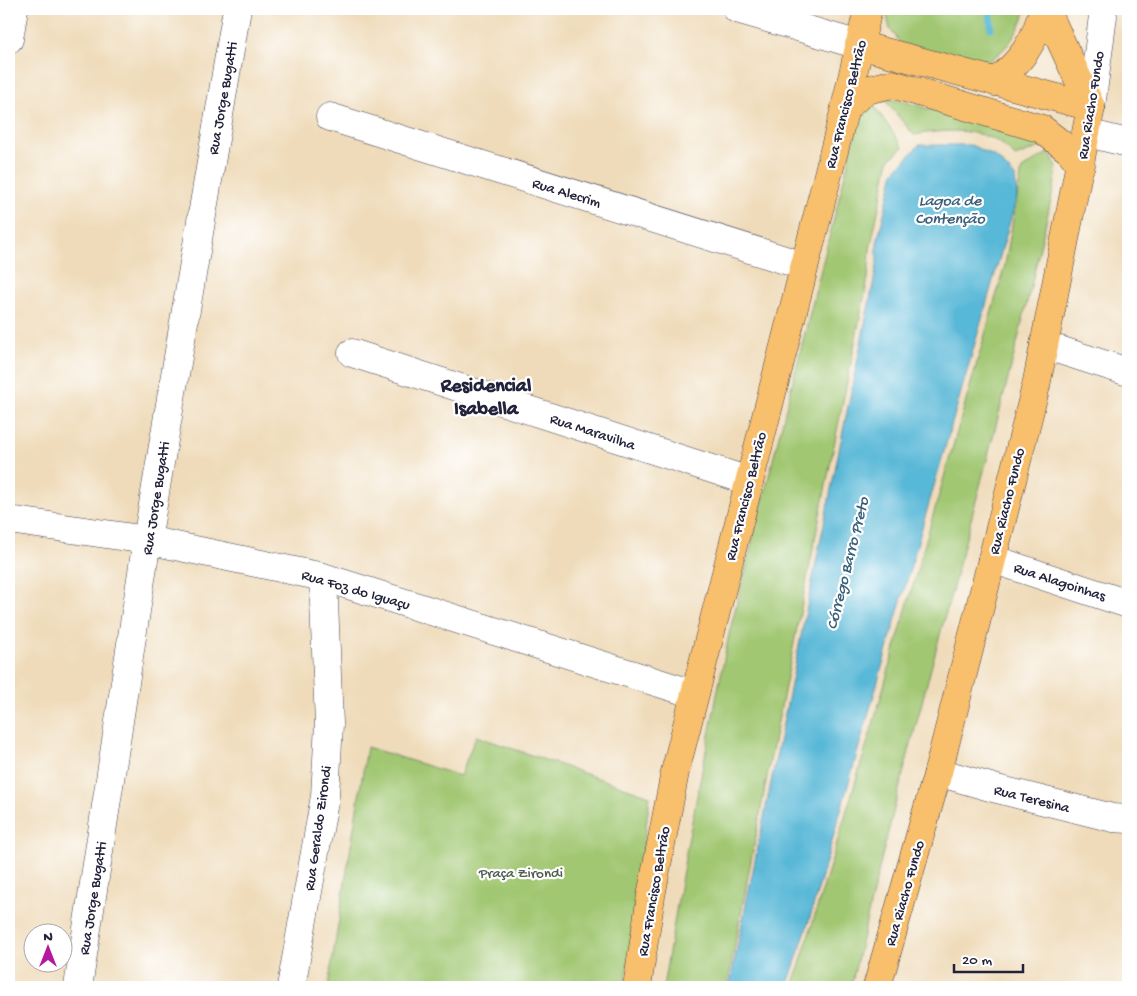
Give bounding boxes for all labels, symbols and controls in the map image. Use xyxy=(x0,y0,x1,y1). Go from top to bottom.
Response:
street label: Rua Francisco Beltrão xyxy=(822,38,872,171)
street label: Rua Jorge Bugatti xyxy=(205,40,243,156)
street label: Rua Riacho Fundo xyxy=(1075,50,1109,161)
street label: Rua Alecrim xyxy=(530,175,603,213)
water label: Lagoa de Contenção xyxy=(915,193,985,230)
district label: Residencial Isabella xyxy=(440,376,532,422)
street label: Rua Maravilha xyxy=(547,411,638,455)
street label: Rua Francisco Beltrão xyxy=(722,430,772,563)
street label: Rua Jorge Bugatti xyxy=(139,440,175,556)
street label: Rua Riacho Fundo xyxy=(986,446,1030,557)
water label: Córrego Barro Preto xyxy=(824,495,875,632)
street label: Rua Alagoinhas xyxy=(1011,560,1108,606)
street label: Rua Foz do Iguaçu xyxy=(299,567,412,615)
street label: Rua Geraldo Zirondi xyxy=(301,764,337,892)
street label: Rua Teresina xyxy=(992,782,1072,818)
street label: Rua Francisco Beltrão xyxy=(635,825,675,958)
street label: Rua Riacho Fundo xyxy=(882,838,930,948)
street label: Rua Jorge Bugatti xyxy=(76,840,112,956)
park label: Praça Zirondi xyxy=(478,865,563,883)
north arrow xyxy=(22,924,72,974)
text: N xyxy=(43,929,53,946)
scale bar xyxy=(954,941,1023,973)
text: 20 m xyxy=(962,952,992,970)

